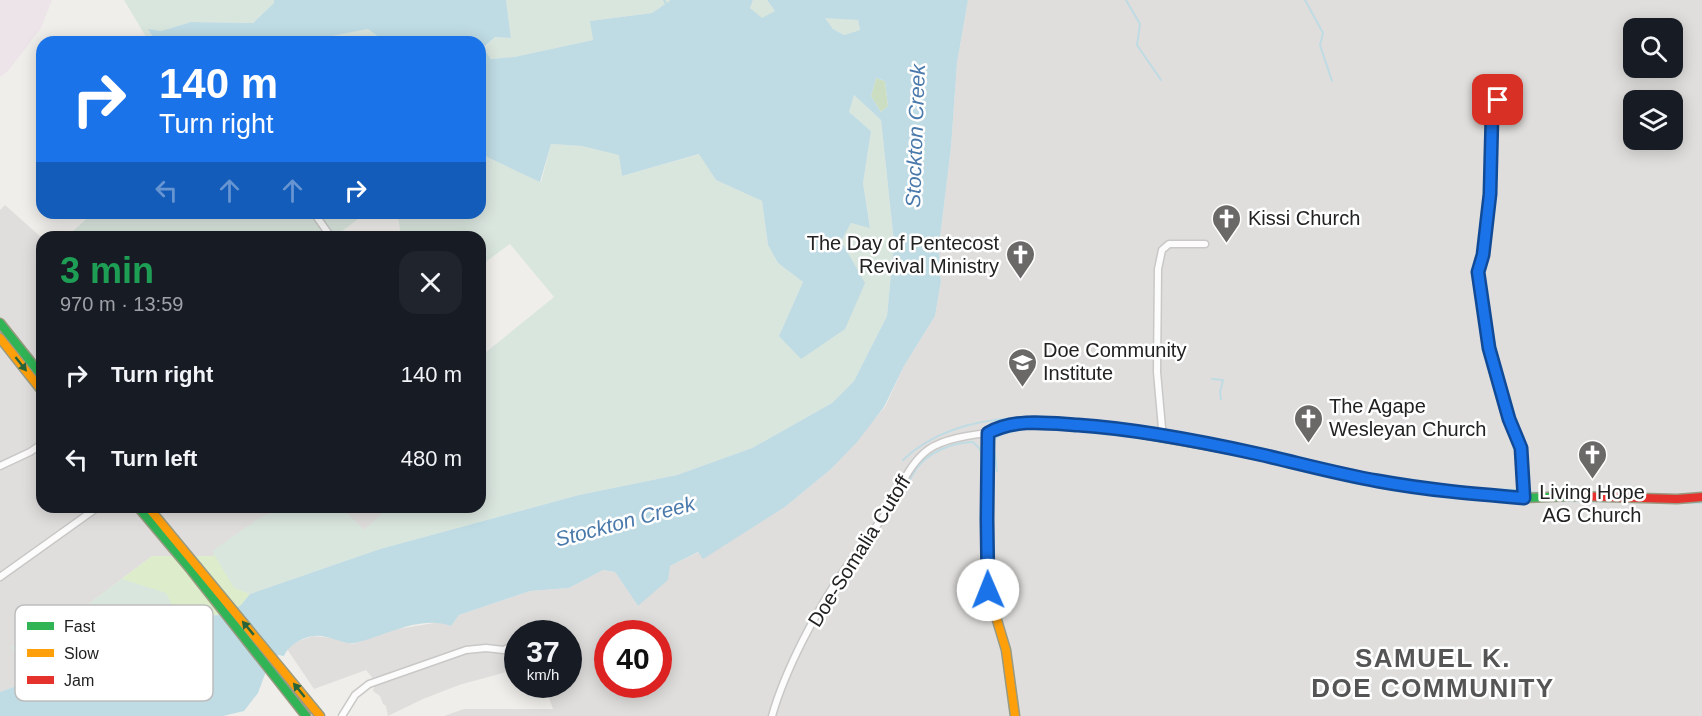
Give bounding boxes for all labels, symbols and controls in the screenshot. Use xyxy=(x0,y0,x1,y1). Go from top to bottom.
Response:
map controls xyxy=(1623,18,1683,150)
button: search xyxy=(1623,18,1683,78)
icon: right xyxy=(60,60,138,138)
text: 140 m xyxy=(159,60,278,107)
water label: Stockton Creek xyxy=(901,62,929,208)
pin xyxy=(1472,74,1523,125)
icon: arrive xyxy=(1481,83,1514,116)
button: layers xyxy=(1623,90,1683,150)
text: Turn right xyxy=(159,109,274,139)
icon: left xyxy=(150,174,183,207)
icon: ahead xyxy=(213,174,246,207)
icon: ahead xyxy=(276,174,309,207)
icon: right xyxy=(339,174,372,207)
church icon: Kissi Church xyxy=(1211,202,1243,244)
place label: Kissi Church xyxy=(1248,207,1360,229)
place label: The Day of Pentecost Revival Ministry xyxy=(807,232,999,277)
church icon: The Day of Pentecost Revival Ministry xyxy=(1004,238,1036,280)
text: 3 min xyxy=(60,250,154,291)
button: close xyxy=(399,251,462,314)
text: 970 m · 13:59 xyxy=(60,293,183,315)
place label: Doe Community Institute xyxy=(1043,339,1186,384)
school or university icon: Doe Community Institute xyxy=(1006,346,1038,388)
one-way arrow xyxy=(14,357,26,372)
icon: right xyxy=(60,359,93,392)
text: Turn right xyxy=(111,362,213,387)
text: 140 m xyxy=(401,362,462,387)
place label: The Agape Wesleyan Church xyxy=(1329,395,1486,440)
church icon: The Agape Wesleyan Church xyxy=(1292,402,1324,444)
church icon: Living Hope AG Church xyxy=(1576,438,1608,480)
icon: left xyxy=(60,443,93,476)
text: Turn left xyxy=(111,446,197,471)
text: 480 m xyxy=(401,446,462,471)
street label: Doe-Somalia Cutoff xyxy=(804,471,915,631)
place label: Living Hope AG Church xyxy=(1539,481,1645,526)
water label: Stockton Creek xyxy=(553,491,699,551)
position arrow xyxy=(956,558,1020,622)
legend xyxy=(15,605,213,701)
text: Fast xyxy=(64,618,96,635)
one-way arrow xyxy=(243,620,255,635)
speed limit sign: 40 xyxy=(594,620,672,698)
text: 37 xyxy=(526,635,560,668)
district label: SAMUEL K. DOE COMMUNITY xyxy=(1311,643,1555,703)
text: Slow xyxy=(64,645,99,662)
text: km/h xyxy=(527,666,559,683)
text: Jam xyxy=(64,672,94,689)
one-way arrow xyxy=(292,682,305,698)

